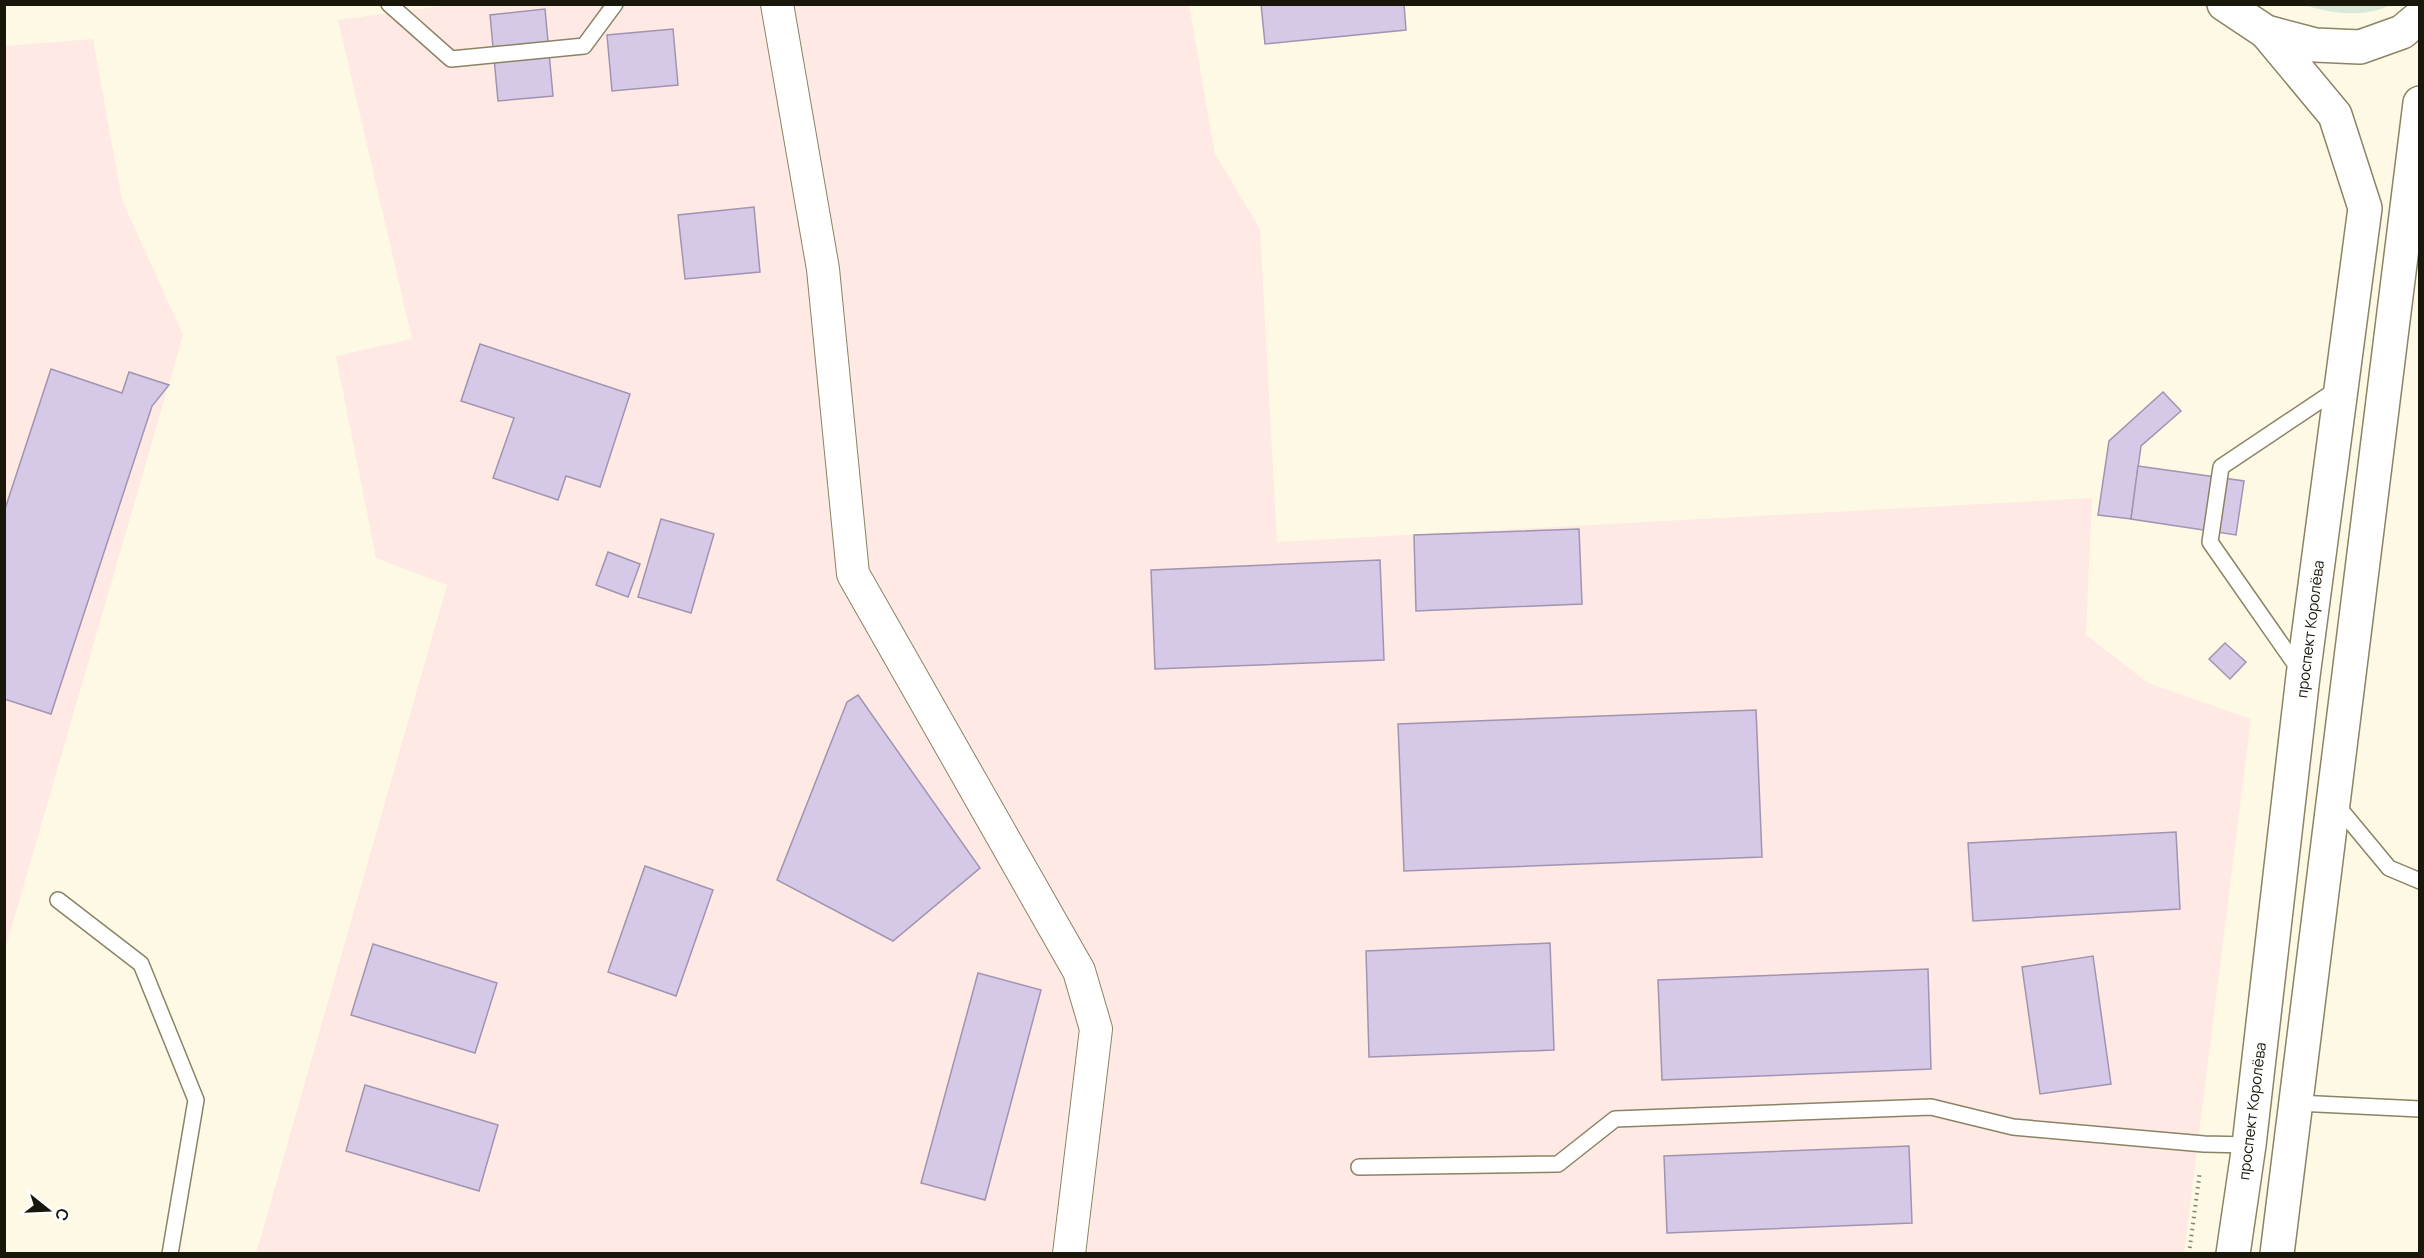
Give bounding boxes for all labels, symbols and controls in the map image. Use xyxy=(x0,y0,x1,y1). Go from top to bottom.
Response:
street label: проспект Королёва xyxy=(2291,559,2329,699)
street label: проспект Королёва xyxy=(2233,1041,2271,1181)
north arrow xyxy=(18,1180,78,1240)
text: С xyxy=(50,1206,75,1224)

